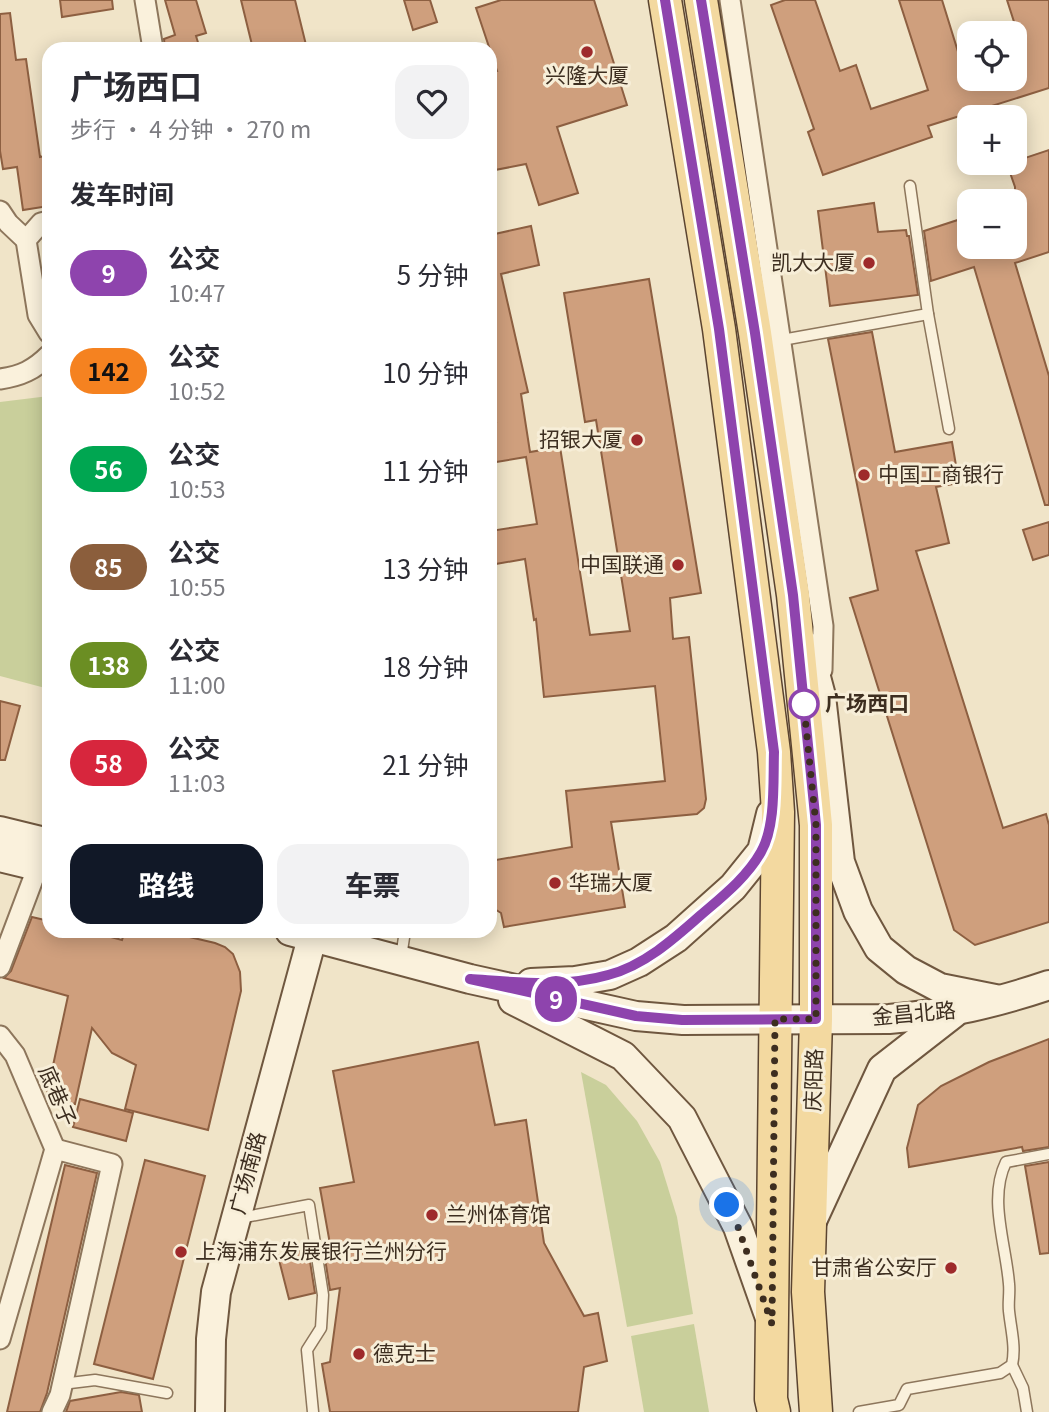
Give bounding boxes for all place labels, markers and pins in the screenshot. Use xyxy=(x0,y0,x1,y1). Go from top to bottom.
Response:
marker: 兴隆大厦 xyxy=(579,44,595,60)
place label: 兴隆大厦 xyxy=(545,59,629,89)
place label: 凯大大厦 xyxy=(771,246,855,276)
marker: 凯大大厦 xyxy=(861,255,877,271)
place label: 招银大厦 xyxy=(539,423,623,453)
marker: 招银大厦 xyxy=(629,432,645,448)
place label: 中国工商银行 xyxy=(878,458,1004,488)
marker: 中国工商银行 xyxy=(856,467,872,483)
place label: 中国联通 xyxy=(580,548,664,578)
marker: 中国联通 xyxy=(670,557,686,573)
place label: 广场西口 xyxy=(825,687,909,717)
marker: 广场西口 xyxy=(789,689,819,719)
place label: 华瑞大厦 xyxy=(569,866,653,896)
marker: 华瑞大厦 xyxy=(547,875,563,891)
place label: 兰州体育馆 xyxy=(446,1198,551,1228)
marker: 兰州体育馆 xyxy=(424,1207,440,1223)
place label: 上海浦东发展银行兰州分行 xyxy=(195,1235,447,1265)
marker: 上海浦东发展银行兰州分行 xyxy=(173,1244,189,1260)
place label: 甘肃省公安厅 xyxy=(811,1251,937,1281)
marker: 甘肃省公安厅 xyxy=(943,1260,959,1276)
place label: 德克士 xyxy=(373,1337,436,1367)
marker: 德克士 xyxy=(351,1346,367,1362)

